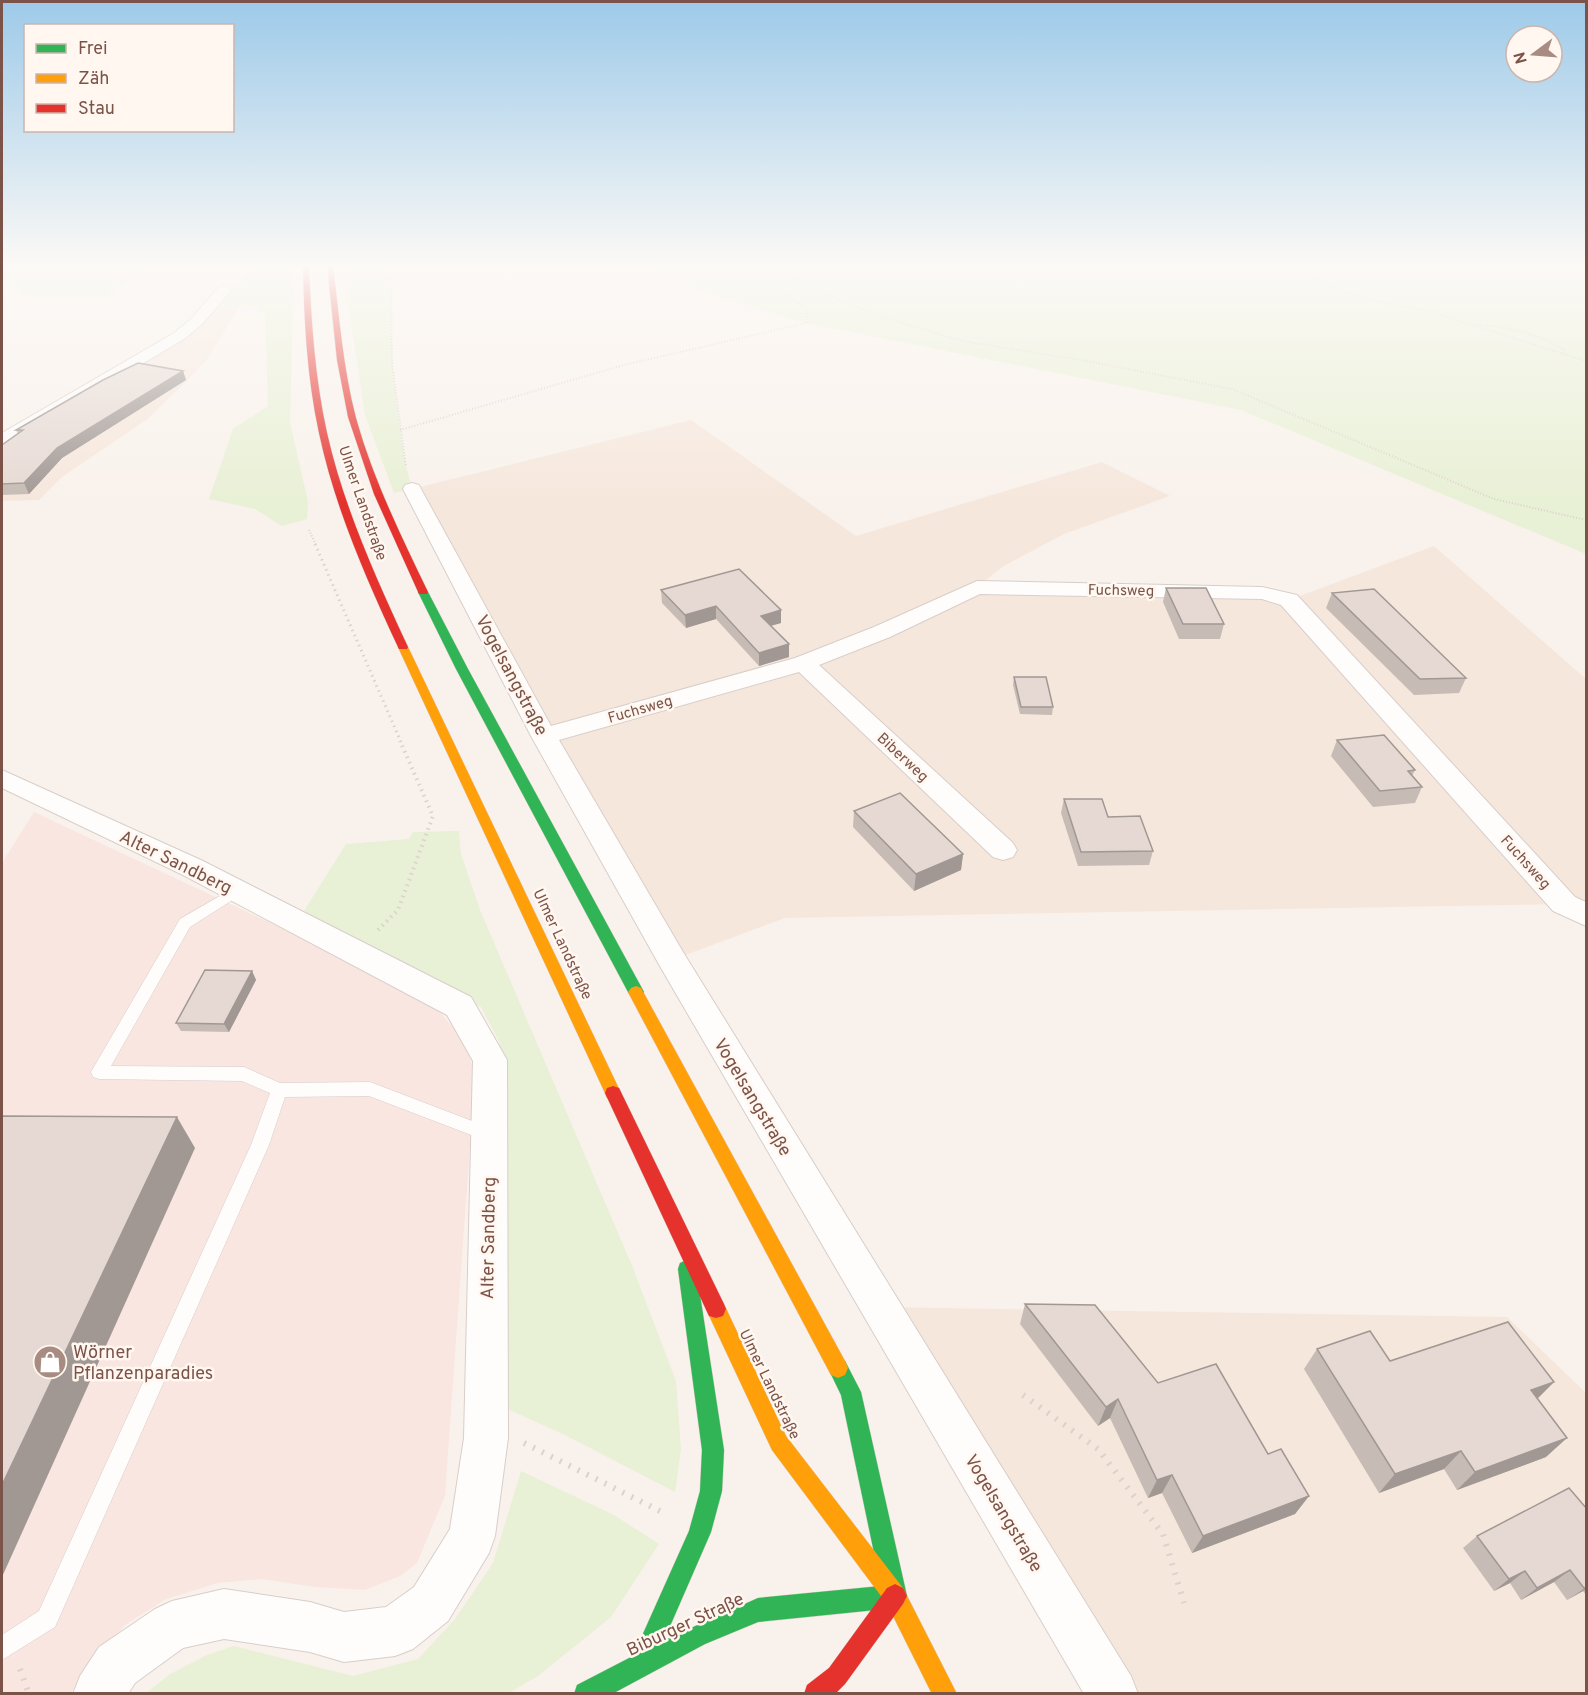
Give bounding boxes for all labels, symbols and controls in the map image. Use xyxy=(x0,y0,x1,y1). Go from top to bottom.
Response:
legend xyxy=(24,24,234,132)
north arrow xyxy=(1504,24,1564,84)
text: Frei xyxy=(78,38,108,61)
text: N xyxy=(1510,49,1533,66)
text: Zäh xyxy=(78,68,109,91)
text: Stau xyxy=(78,98,115,121)
street label: Ulmer Landstraße xyxy=(333,444,390,563)
street label: Fuchsweg xyxy=(1088,581,1154,602)
street label: Vogelsangstraße xyxy=(469,611,552,740)
street label: Fuchsweg xyxy=(606,692,675,729)
street label: Biberweg xyxy=(872,729,932,787)
street label: Alter Sandberg xyxy=(115,826,235,901)
street label: Fuchsweg xyxy=(1496,832,1554,894)
street label: Ulmer Landstraße xyxy=(528,886,596,1003)
street label: Vogelsangstraße xyxy=(708,1035,796,1161)
street label: Alter Sandberg xyxy=(477,1177,502,1300)
street label: Ulmer Landstraße xyxy=(734,1327,804,1443)
place label: Wörner Pflanzenparadies xyxy=(73,1342,213,1386)
shop icon: Wörner Pflanzenparadies xyxy=(32,1344,68,1380)
street label: Vogelsangstraße xyxy=(959,1451,1047,1577)
street label: Biburger Straße xyxy=(623,1588,748,1663)

